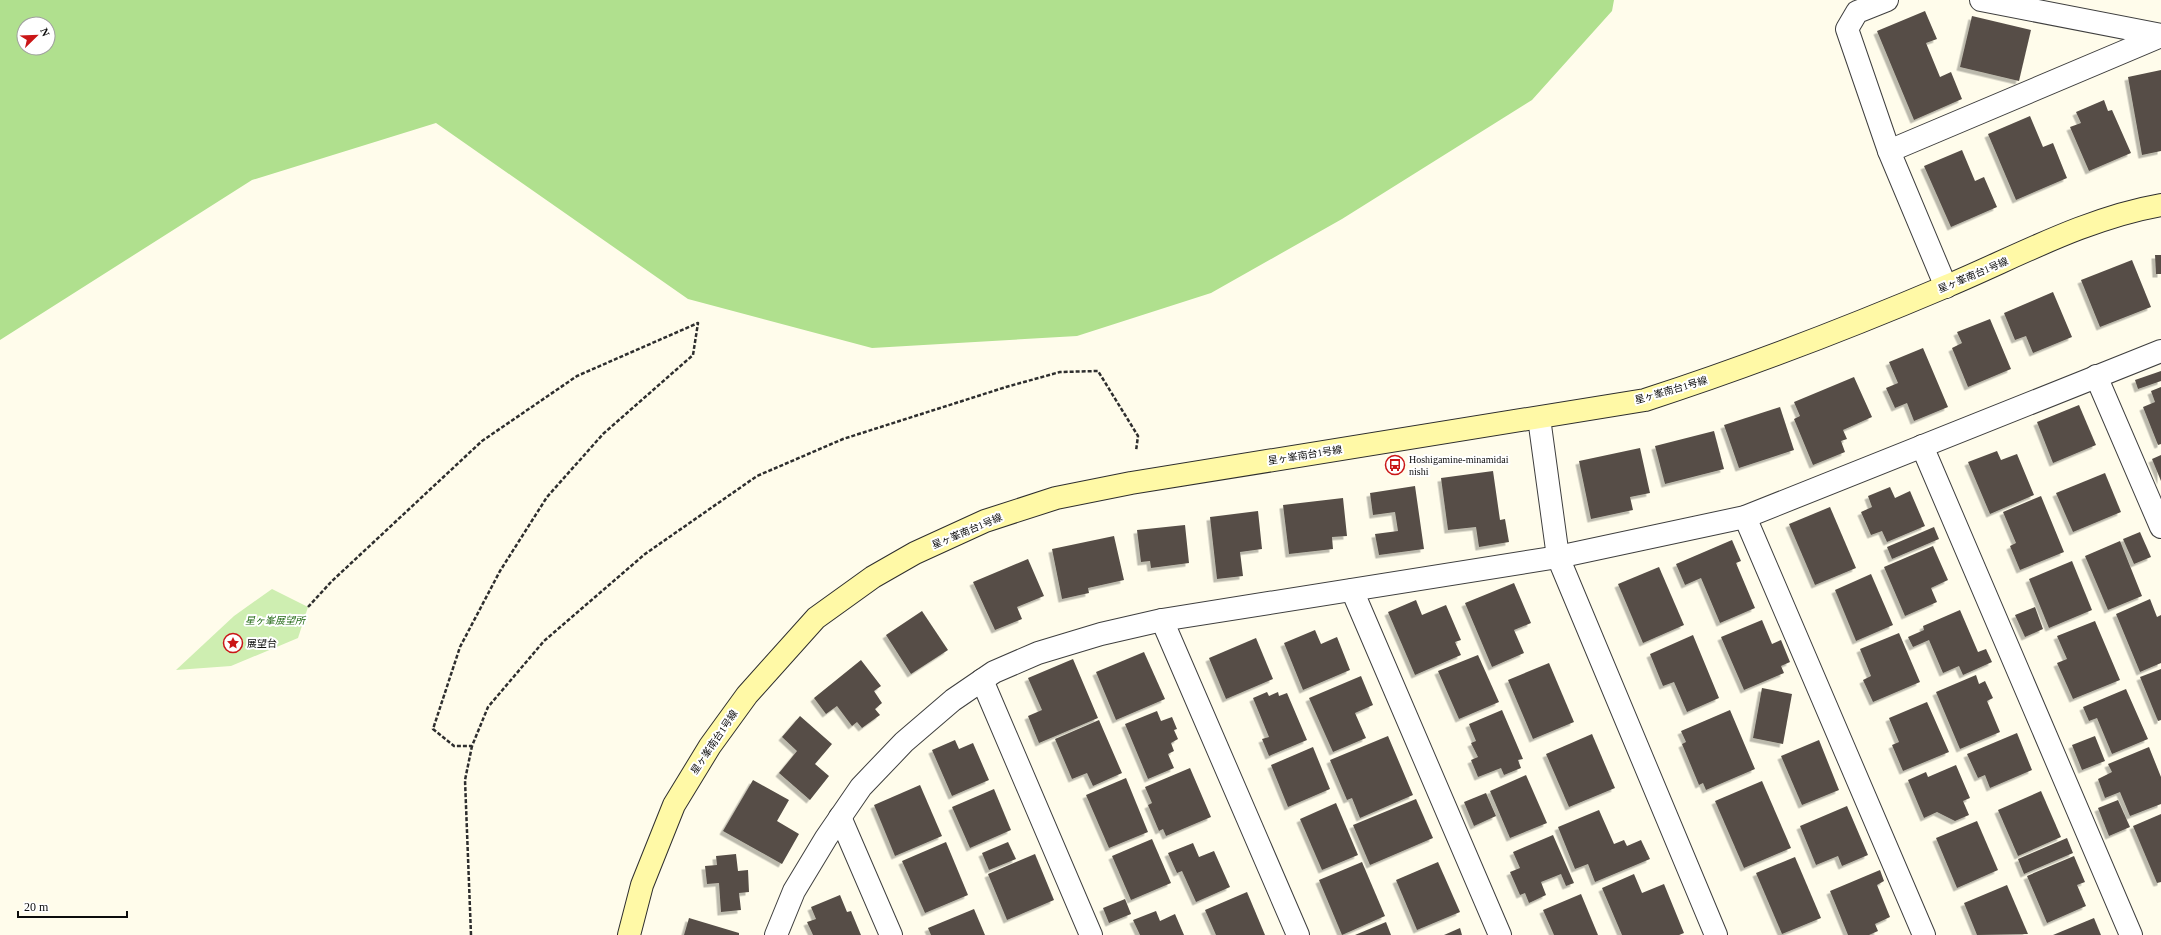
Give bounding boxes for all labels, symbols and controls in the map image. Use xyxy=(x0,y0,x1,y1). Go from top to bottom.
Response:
north arrow xyxy=(16,16,56,56)
text: N xyxy=(38,26,52,38)
street label: 星ヶ峯南台1号線 xyxy=(1936,255,2010,295)
street label: 星ヶ峯南台1号線 xyxy=(1633,374,1709,406)
street label: 星ヶ峯南台1号線 xyxy=(1267,444,1343,466)
bus stop icon: Hoshigamine-minamidai nishi xyxy=(1384,454,1406,476)
place label: Hoshigamine-minamidai nishi xyxy=(1409,454,1509,477)
street label: 星ヶ峯南台1号線 xyxy=(930,511,1004,551)
park label: 星ヶ峯展望所 xyxy=(245,615,307,626)
place icon: 展望台 xyxy=(222,632,244,654)
place label: 展望台 xyxy=(247,638,277,649)
street label: 星ヶ峯南台1号線 xyxy=(688,708,740,776)
scale bar xyxy=(18,893,127,919)
text: 20 m xyxy=(24,900,49,914)

